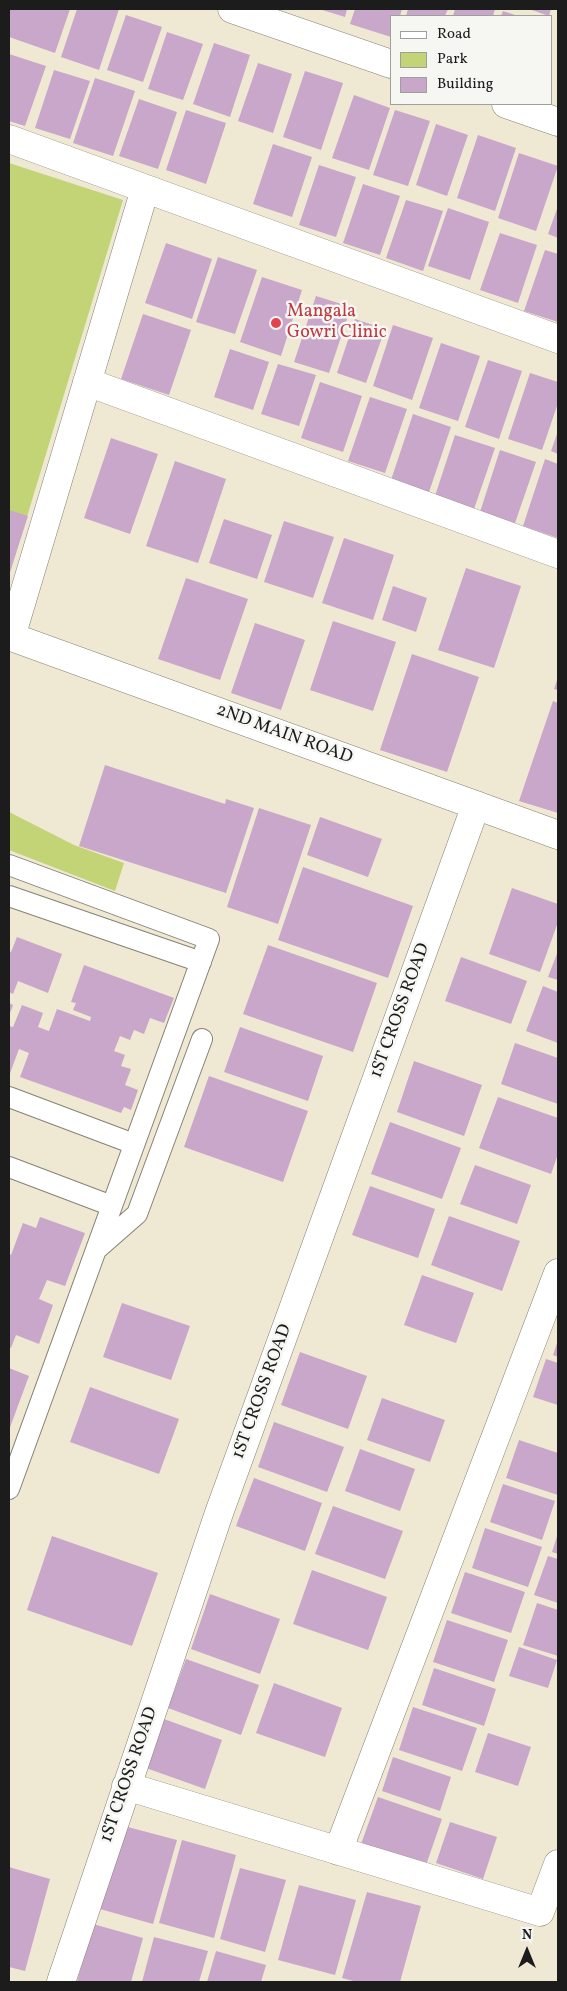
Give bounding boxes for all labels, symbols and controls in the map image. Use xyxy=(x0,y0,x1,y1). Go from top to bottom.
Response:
legend xyxy=(390,15,552,105)
text: Road xyxy=(437,24,471,45)
text: Park xyxy=(437,49,468,70)
text: Building xyxy=(437,74,493,95)
place label: Mangala Gowri Clinic xyxy=(287,302,387,344)
marker: Mangala Gowri Clinic xyxy=(269,316,283,330)
street label: 2ND MAIN ROAD xyxy=(213,700,355,770)
street label: 1ST CROSS ROAD xyxy=(367,941,435,1081)
street label: 1ST CROSS ROAD xyxy=(229,1322,297,1462)
street label: 1ST CROSS ROAD xyxy=(97,1704,163,1846)
north arrow xyxy=(502,1926,552,1976)
text: N xyxy=(522,1926,532,1945)

